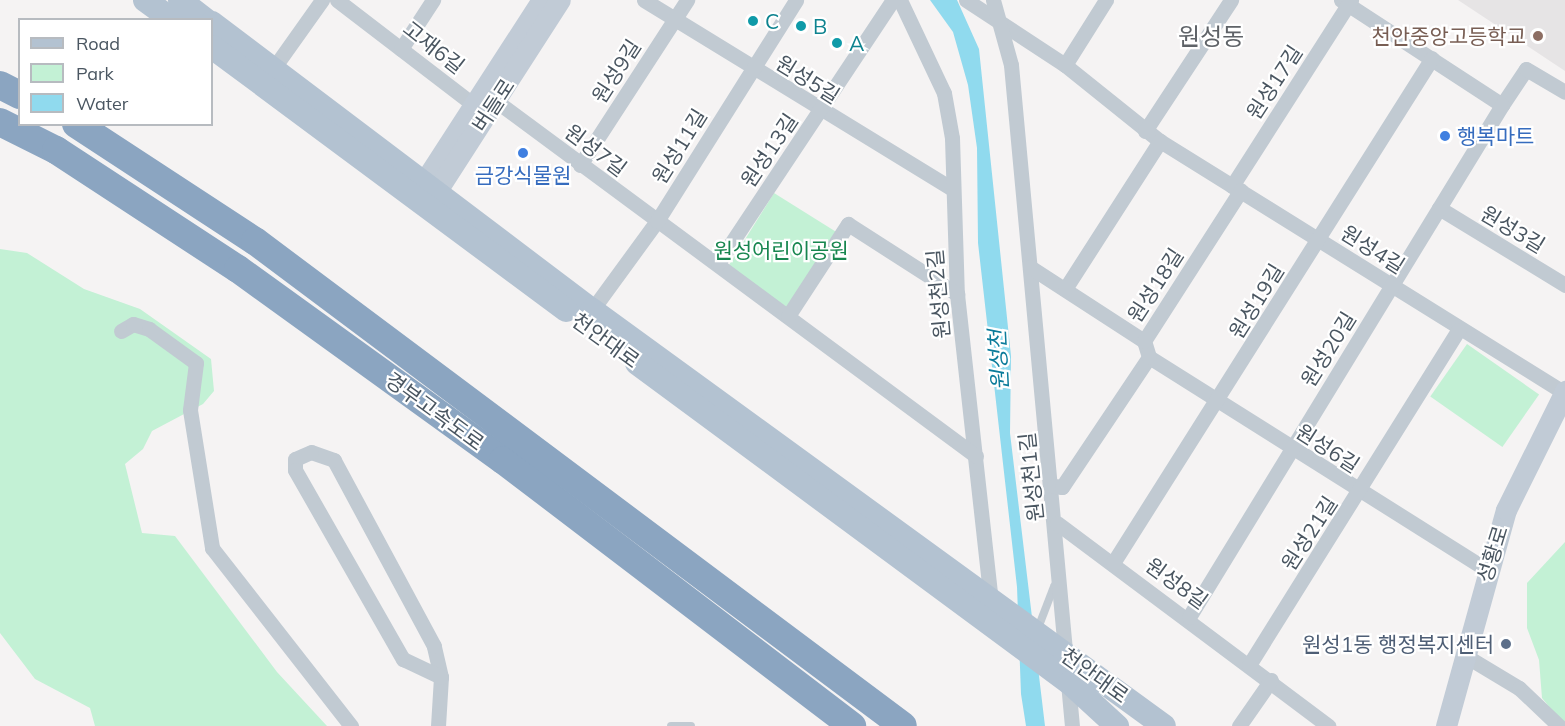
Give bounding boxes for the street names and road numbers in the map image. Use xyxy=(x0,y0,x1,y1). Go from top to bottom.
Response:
street label: 고재6길 xyxy=(398,15,470,79)
street label: 원성9길 xyxy=(586,35,646,107)
street label: 원성17길 xyxy=(1241,40,1307,124)
street label: 원성5길 xyxy=(771,50,845,108)
street label: 버들로 xyxy=(467,74,519,136)
street label: 원성11길 xyxy=(646,104,712,188)
street label: 원성13길 xyxy=(735,108,803,192)
street label: 원성7길 xyxy=(560,119,632,181)
street label: 원성3길 xyxy=(1476,200,1550,258)
street label: 원성4길 xyxy=(1336,220,1410,278)
street label: 원성18길 xyxy=(1122,243,1188,327)
street label: 원성천2길 xyxy=(922,248,954,340)
street label: 원성19길 xyxy=(1223,259,1289,343)
street label: 천안대로 xyxy=(567,307,645,373)
street label: 원성20길 xyxy=(1295,307,1361,391)
street label: 경부고속도로 xyxy=(381,367,489,455)
street label: 원성6길 xyxy=(1292,418,1364,478)
street label: 원성천1길 xyxy=(1014,431,1048,523)
street label: 원성21길 xyxy=(1276,491,1342,575)
street label: 성황로 xyxy=(1471,523,1513,585)
street label: 원성8길 xyxy=(1141,552,1213,614)
street label: 천안대로 xyxy=(1056,642,1134,708)

